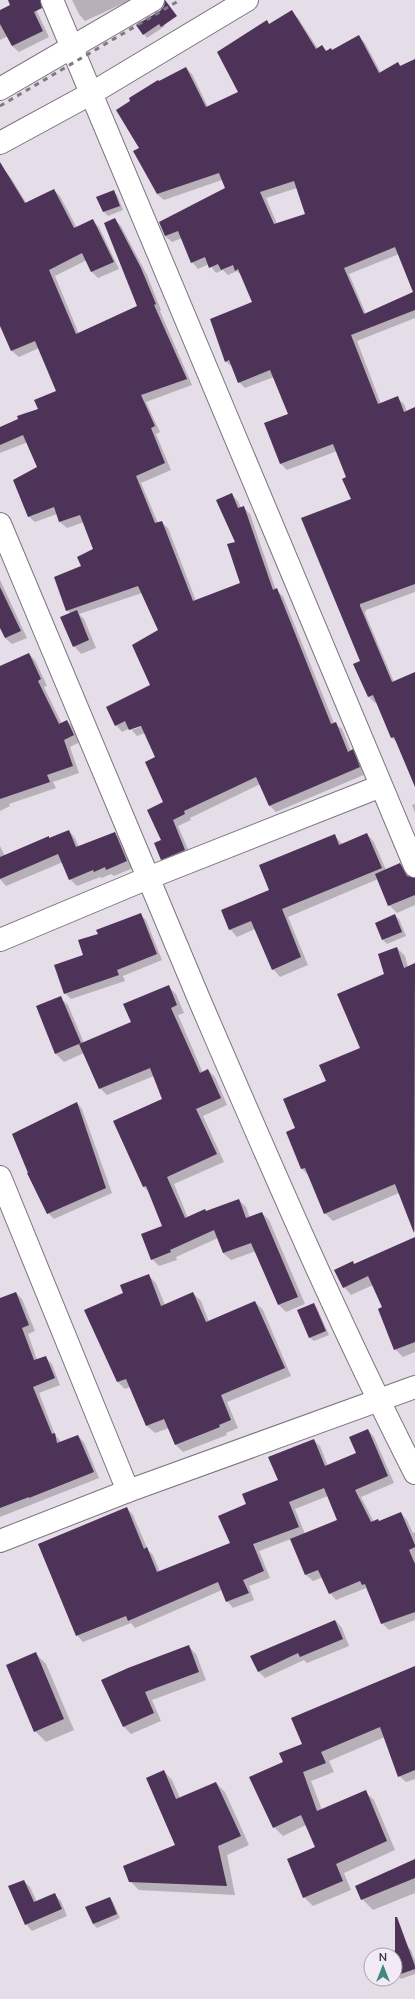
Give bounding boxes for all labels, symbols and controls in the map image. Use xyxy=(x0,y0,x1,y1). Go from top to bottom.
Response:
north arrow xyxy=(363,1947,403,1987)
text: N xyxy=(379,1950,387,1964)

